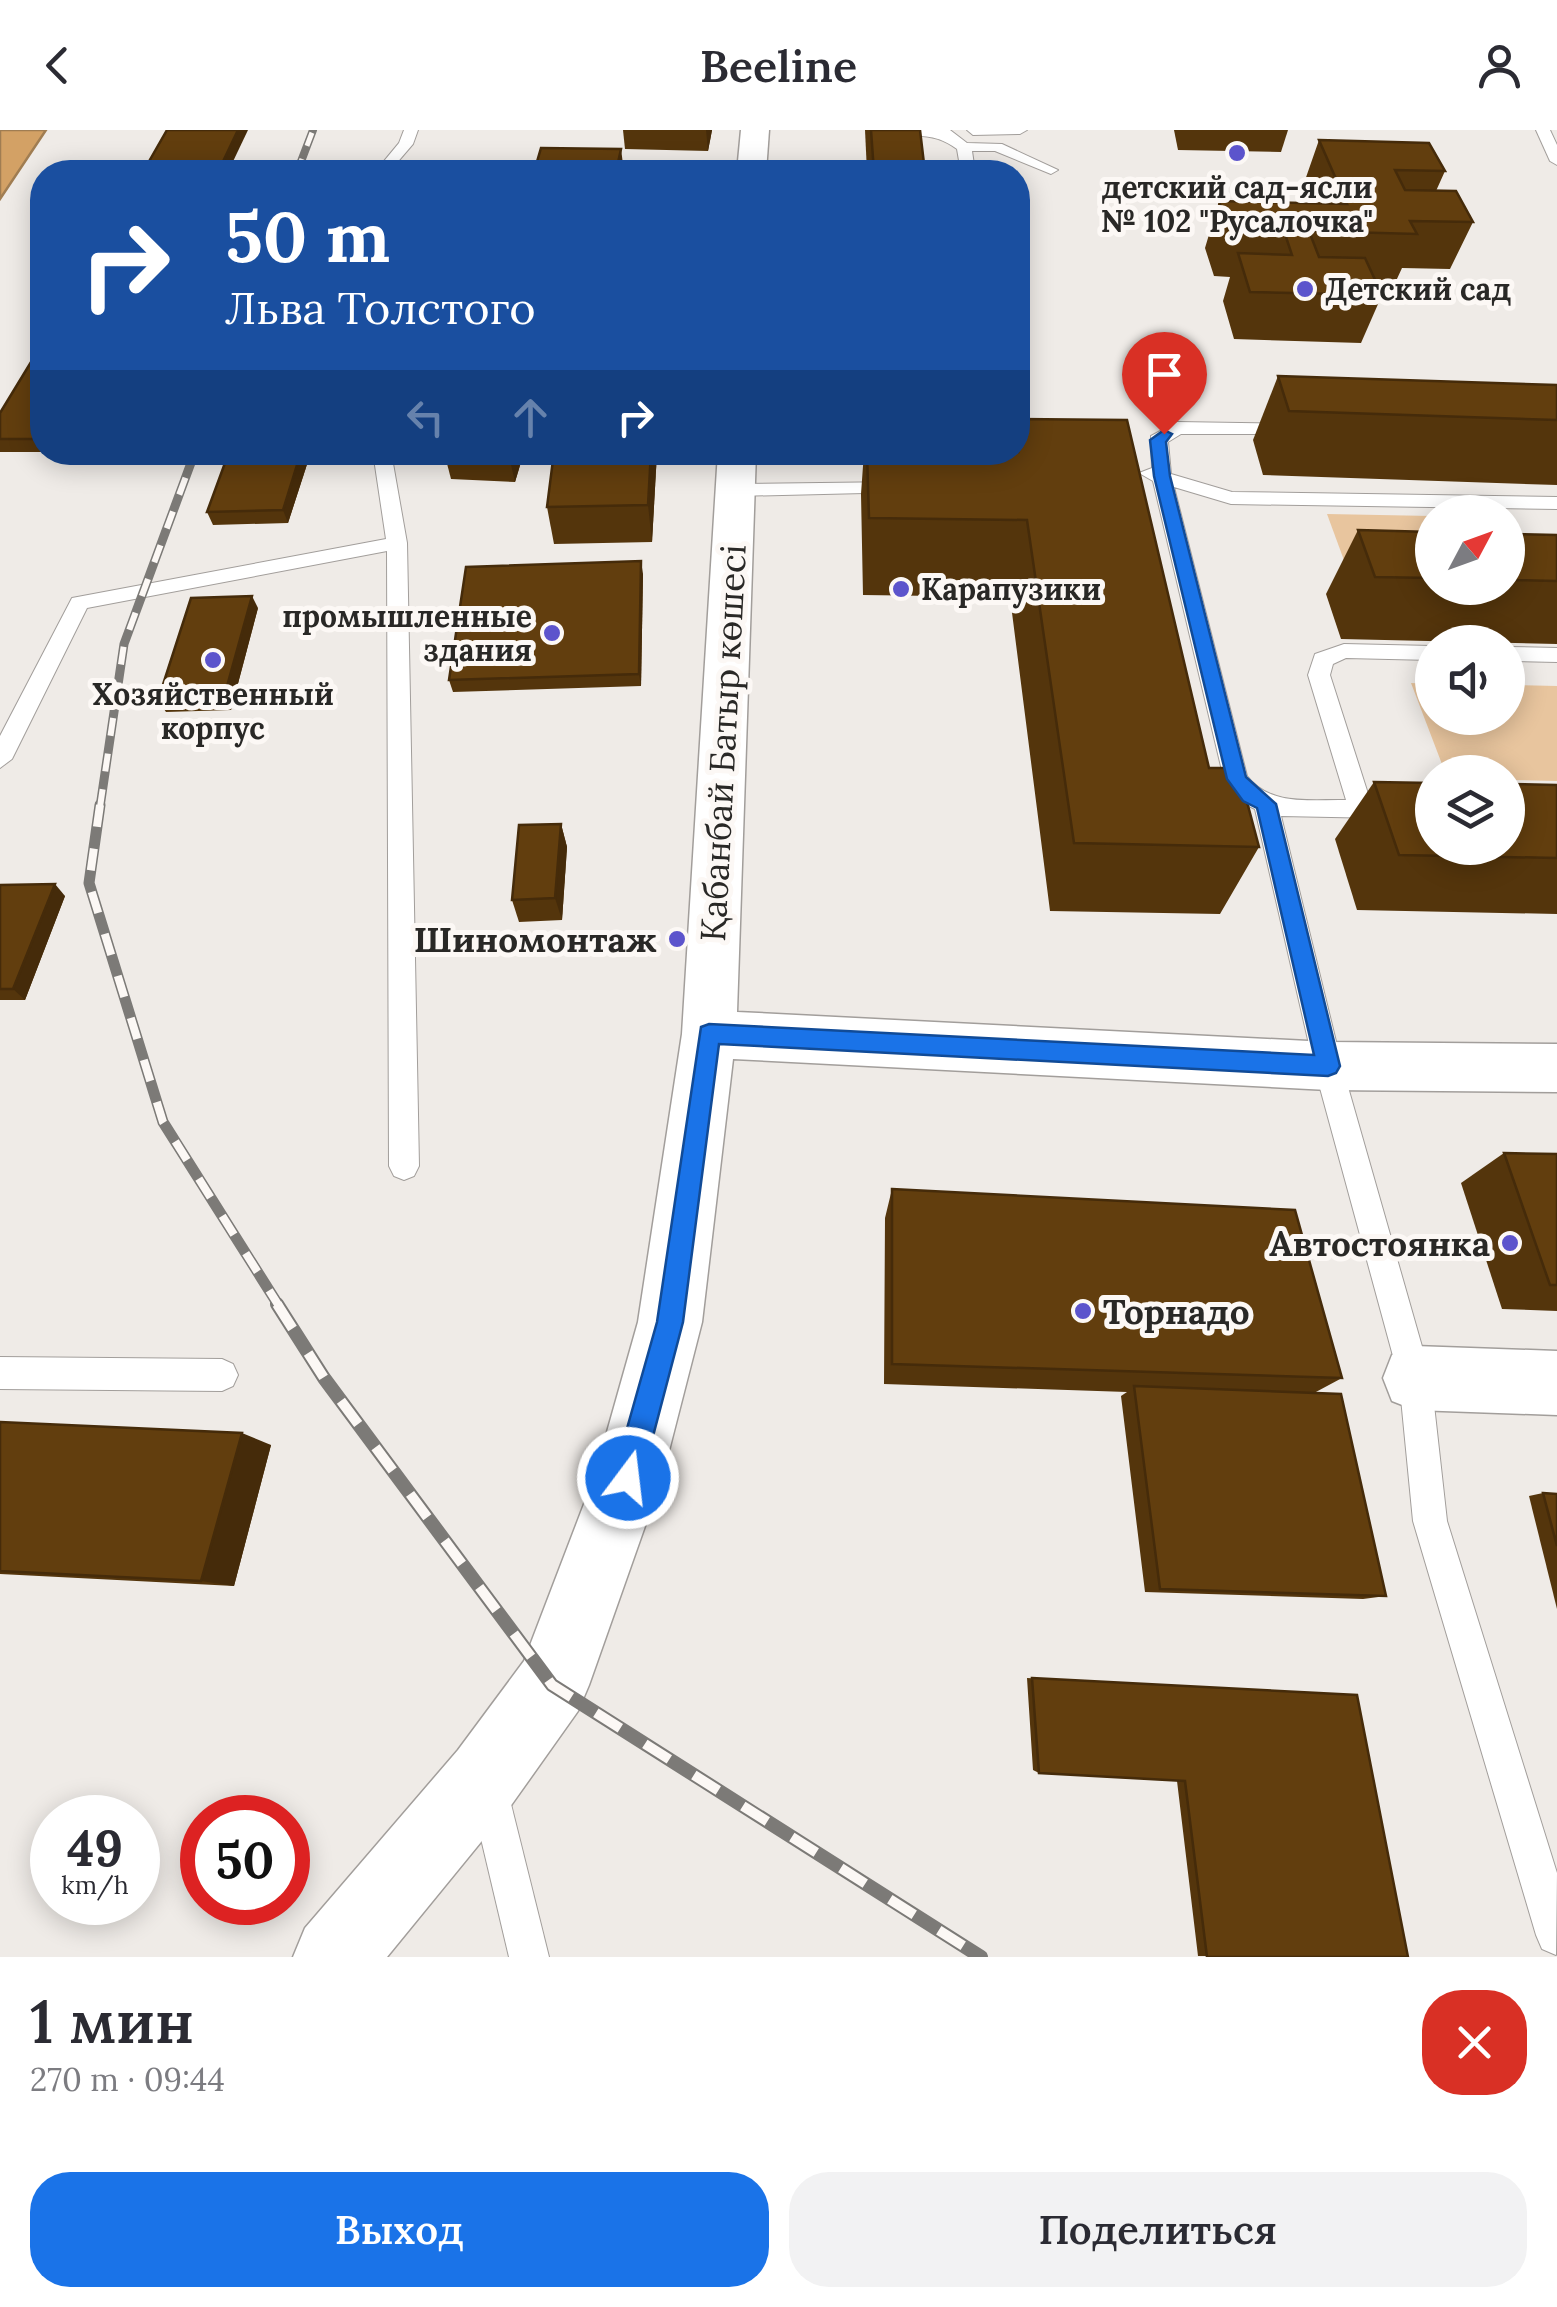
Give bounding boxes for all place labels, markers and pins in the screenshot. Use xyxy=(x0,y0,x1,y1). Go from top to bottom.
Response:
marker: детский сад-ясли № 102 "Русалочка" xyxy=(1226,142,1248,164)
place label: детский сад-ясли № 102 "Русалочка" xyxy=(1101,168,1373,241)
place label: Детский сад xyxy=(1325,270,1511,308)
marker: Детский сад xyxy=(1294,278,1316,300)
pin xyxy=(1122,332,1207,435)
place label: Карапузики xyxy=(921,570,1101,609)
marker: Карапузики xyxy=(890,578,912,600)
place label: промышленные здания xyxy=(282,597,532,669)
marker: промышленные здания xyxy=(541,622,563,644)
marker: Хозяйственный корпус xyxy=(202,649,224,671)
place label: Хозяйственный корпус xyxy=(92,675,334,748)
place label: Шиномонтаж xyxy=(414,917,657,962)
marker: Шиномонтаж xyxy=(666,928,688,950)
place label: Автостоянка xyxy=(1269,1221,1490,1266)
marker: Автостоянка xyxy=(1499,1232,1521,1254)
place label: Торнадо xyxy=(1103,1289,1250,1334)
marker: Торнадо xyxy=(1072,1300,1094,1322)

